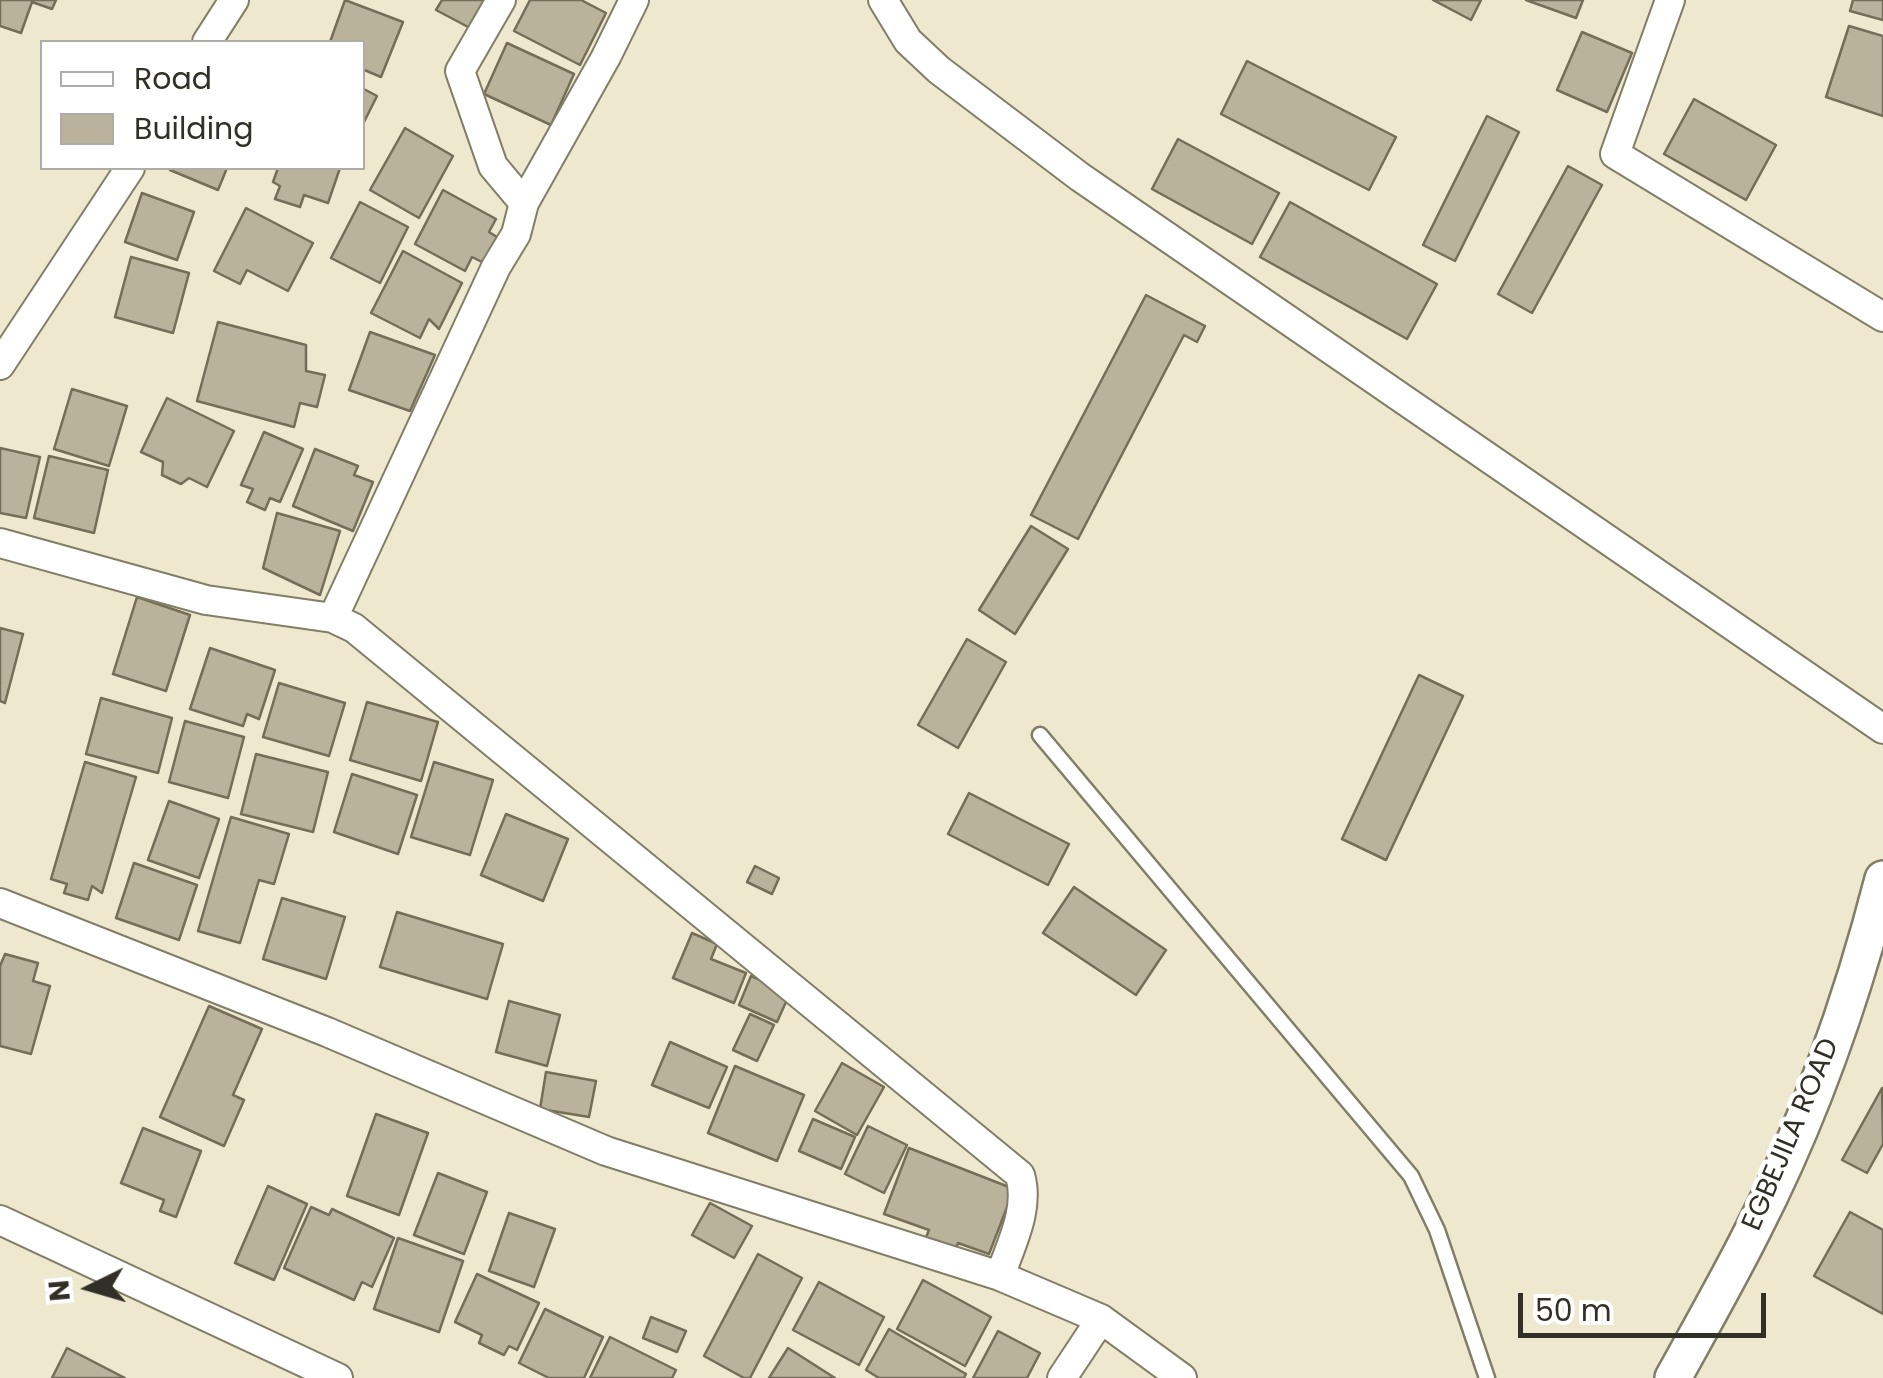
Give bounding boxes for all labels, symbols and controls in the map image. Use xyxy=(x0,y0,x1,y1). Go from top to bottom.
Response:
legend xyxy=(40,40,365,170)
text: Road xyxy=(134,57,212,100)
text: Building xyxy=(134,107,254,150)
street label: EGBEJILA ROAD xyxy=(1736,1034,1848,1236)
north arrow xyxy=(40,1238,140,1338)
scale bar xyxy=(1523,1273,1770,1335)
text: N xyxy=(39,1278,80,1303)
text: 50 m xyxy=(1535,1289,1612,1332)

